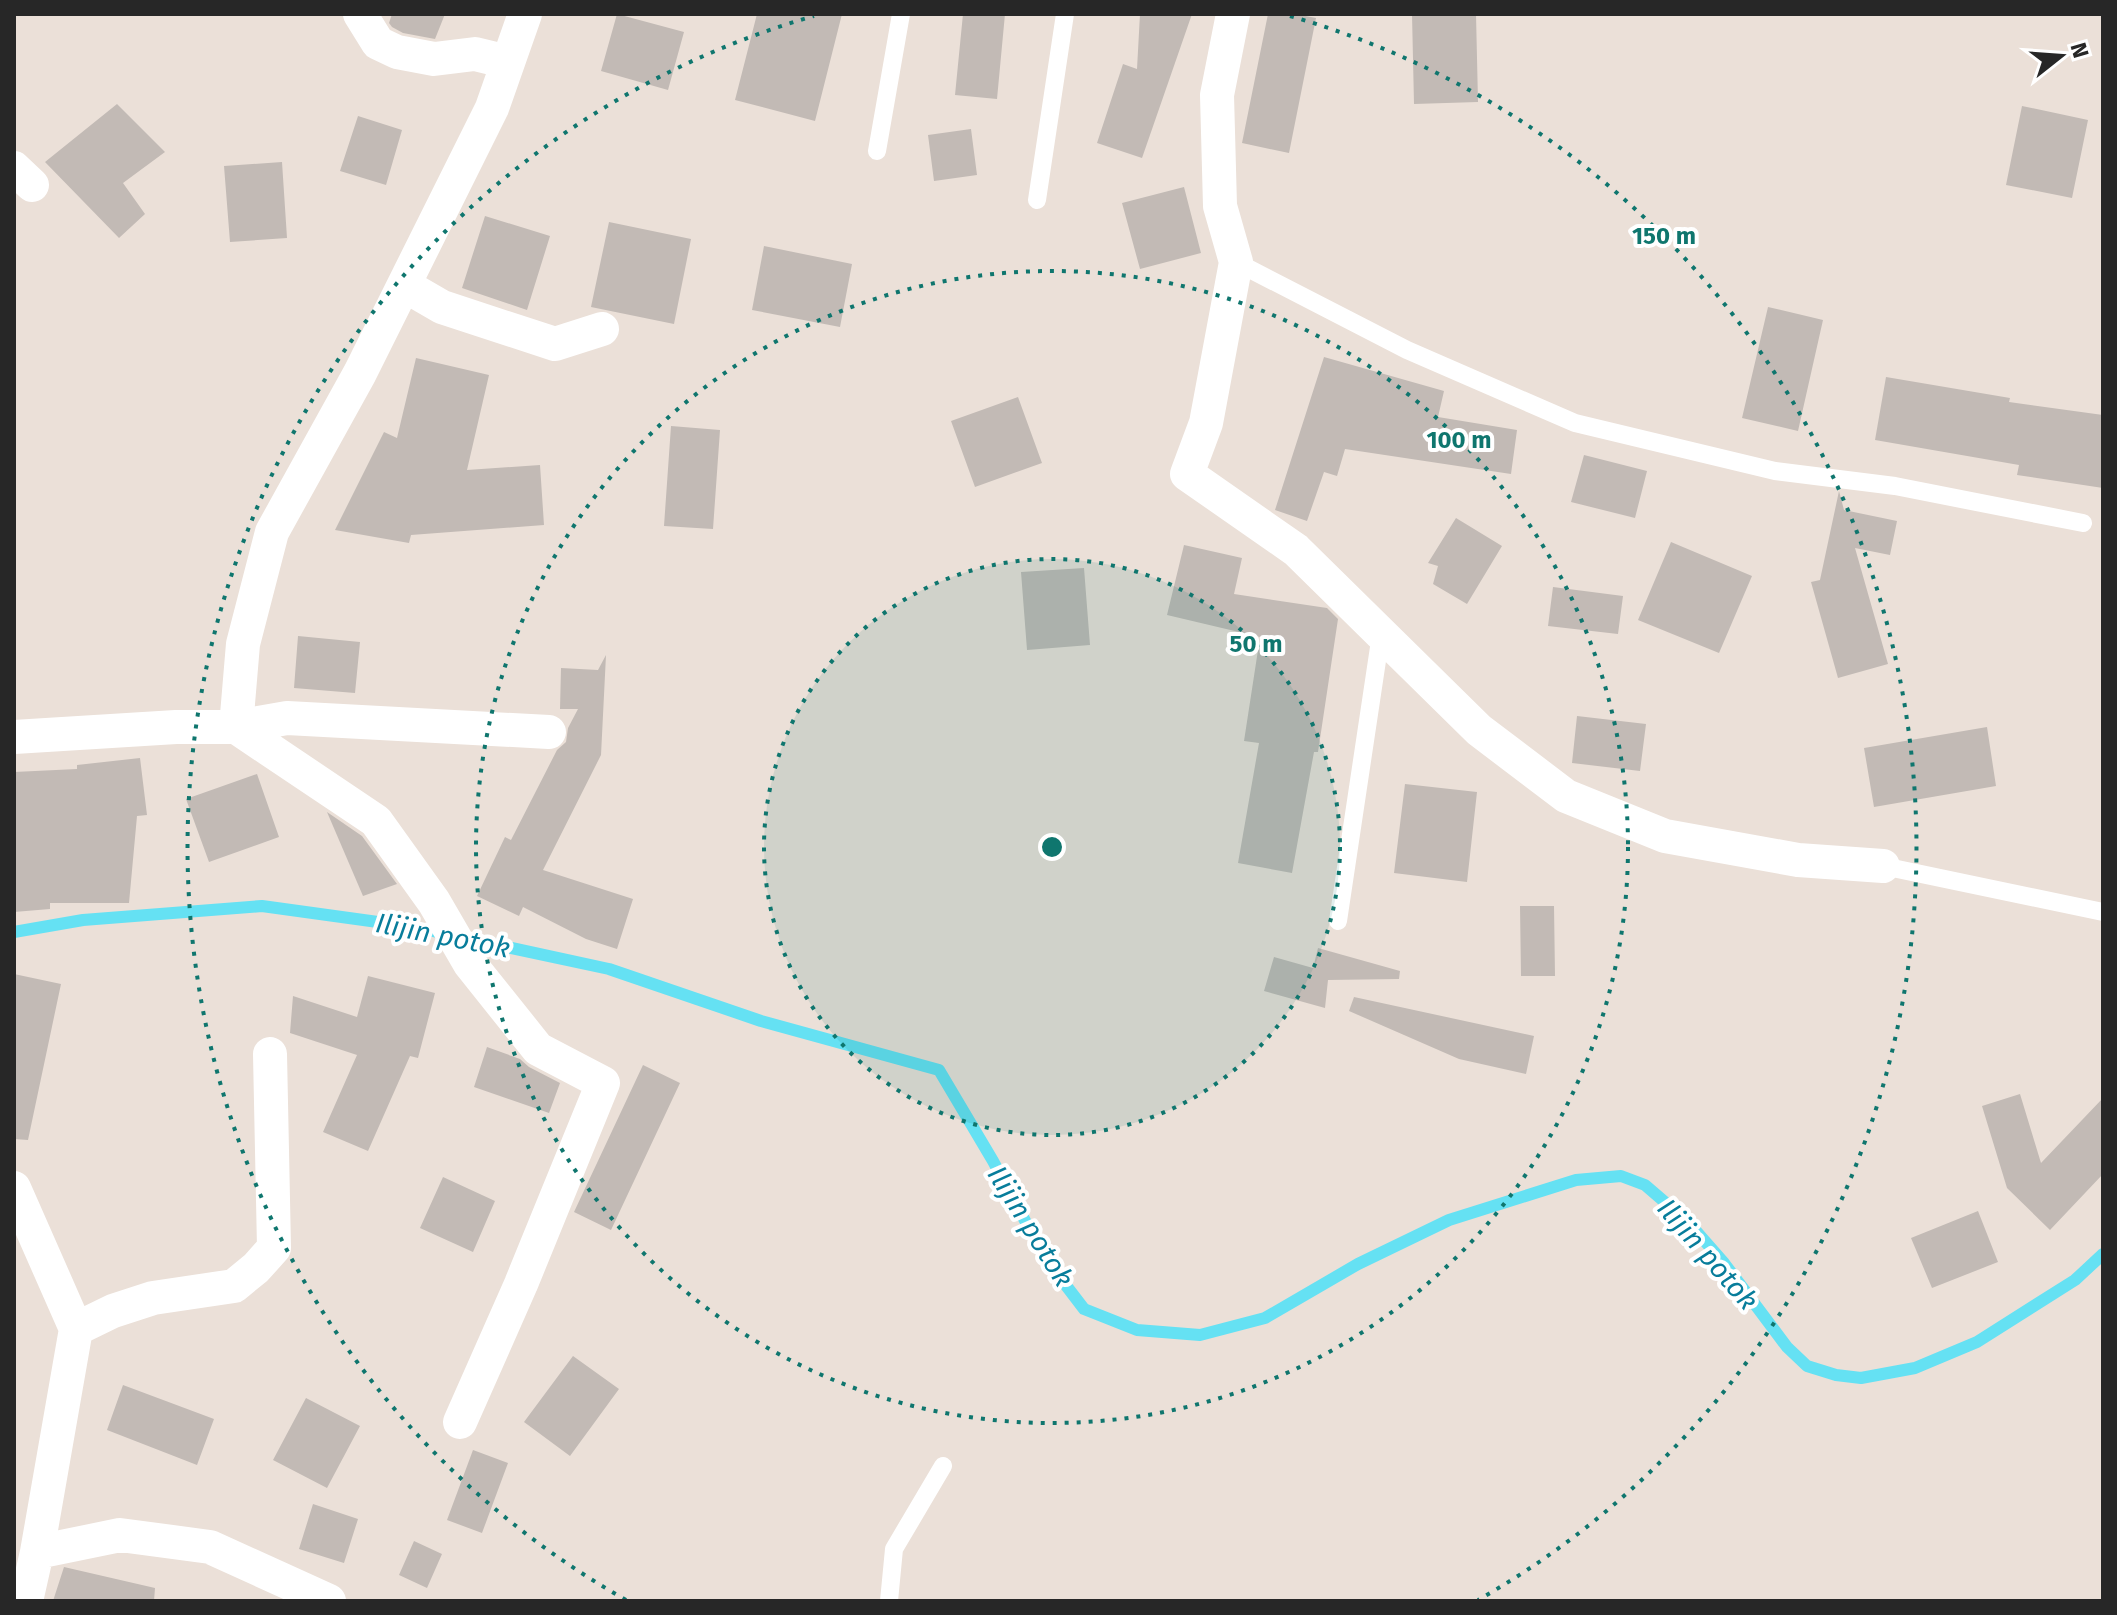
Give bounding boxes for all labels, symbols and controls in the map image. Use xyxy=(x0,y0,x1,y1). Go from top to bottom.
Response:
north arrow xyxy=(2021,16,2101,96)
text: N xyxy=(2065,39,2095,61)
text: 150 m xyxy=(1632,222,1696,250)
text: 100 m xyxy=(1426,426,1492,454)
text: 50 m xyxy=(1230,630,1282,658)
centre of rings xyxy=(1038,833,1066,861)
water label: Ilijin potok xyxy=(373,906,513,965)
water label: Ilijin potok xyxy=(980,1160,1081,1293)
water label: Ilijin potok xyxy=(1650,1192,1765,1317)

